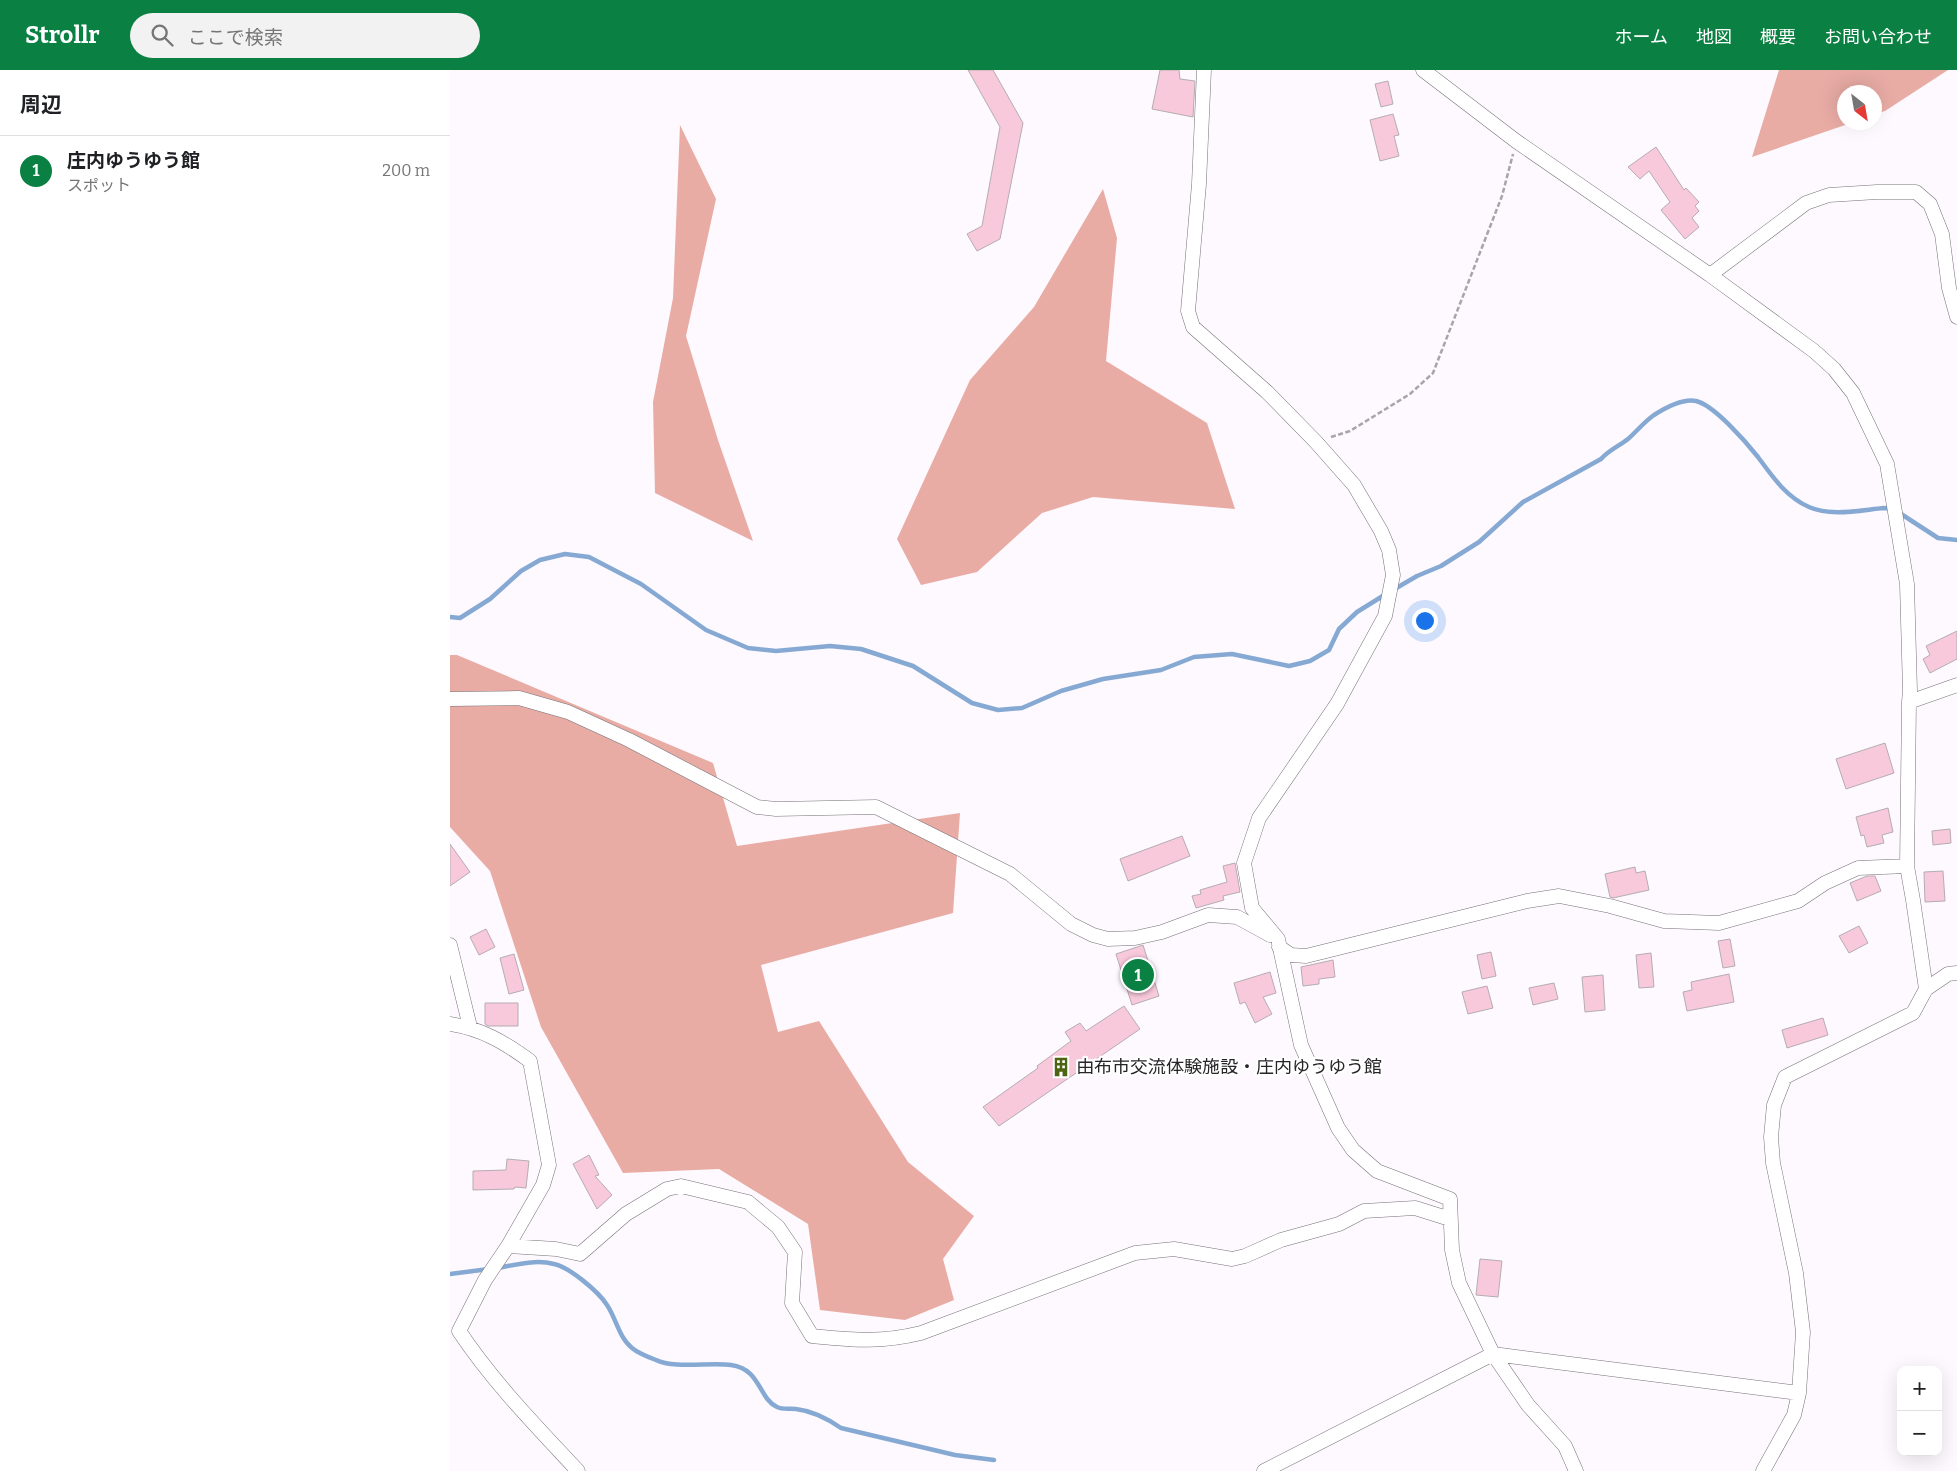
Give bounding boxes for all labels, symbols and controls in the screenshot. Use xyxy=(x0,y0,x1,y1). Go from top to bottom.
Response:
search box xyxy=(130,13,480,58)
text: Strollr xyxy=(25,21,100,49)
icon: search xyxy=(148,21,176,49)
text: ここで検索 xyxy=(188,26,283,49)
text: ホーム xyxy=(1615,26,1668,48)
text: 地図 xyxy=(1696,26,1732,48)
text: 概要 xyxy=(1760,26,1796,48)
text: お問い合わせ xyxy=(1824,26,1932,48)
north arrow xyxy=(1837,85,1882,130)
text: 周辺 xyxy=(20,92,62,118)
text: 庄内ゆうゆう館 xyxy=(67,149,200,172)
text: 1 xyxy=(33,161,39,180)
text: 200 m xyxy=(382,161,430,180)
text: スポット xyxy=(67,176,131,195)
your location xyxy=(1412,608,1438,634)
pin: 1 xyxy=(1122,956,1154,994)
building icon: 由布市交流体験施設・庄内ゆうゆう館 xyxy=(1050,1056,1072,1078)
place label: 由布市交流体験施設・庄内ゆうゆう館 xyxy=(1076,1056,1382,1078)
map controls xyxy=(1897,1366,1942,1456)
button: + xyxy=(1897,1366,1942,1411)
button: − xyxy=(1897,1411,1942,1456)

